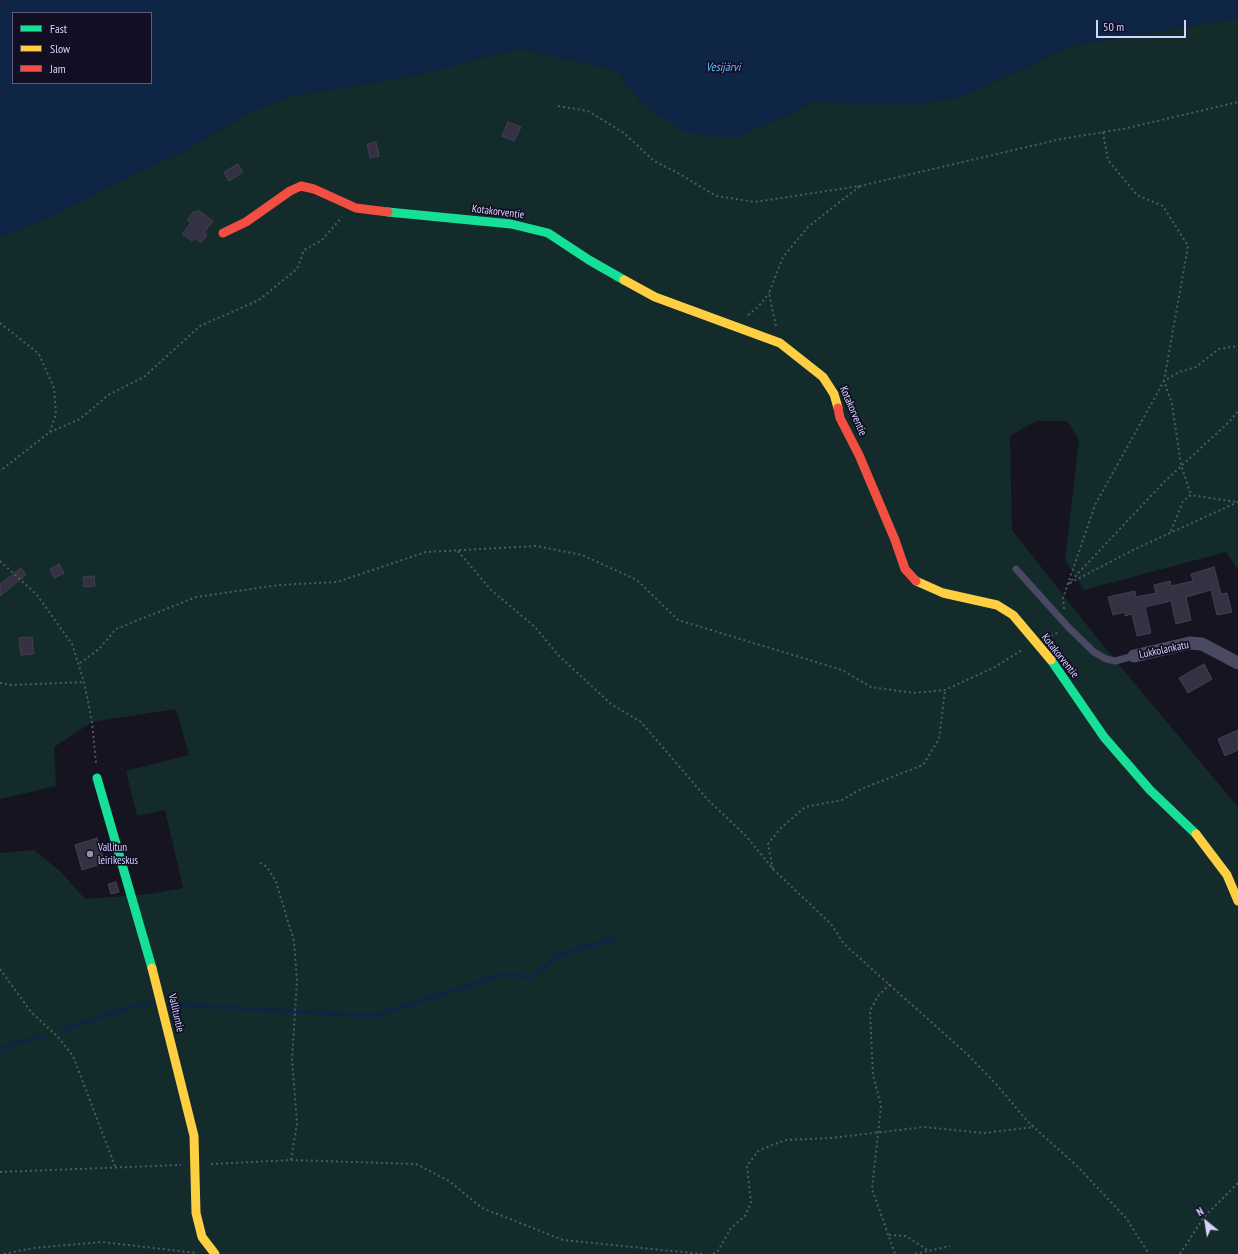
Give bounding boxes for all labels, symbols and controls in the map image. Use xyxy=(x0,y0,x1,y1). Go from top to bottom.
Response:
legend xyxy=(12,12,152,84)
scale bar xyxy=(1098,12,1188,38)
text: 50 m xyxy=(1103,19,1124,34)
text: Fast xyxy=(50,21,67,36)
text: Slow xyxy=(50,41,70,56)
text: Jam xyxy=(50,61,66,76)
water label: Vesijärvi xyxy=(706,61,740,75)
street label: Kotakorventie xyxy=(471,202,525,222)
street label: Kotakorventie xyxy=(837,384,869,438)
street label: Kotakorventie xyxy=(1039,631,1081,681)
street label: Lukkolankatu xyxy=(1138,638,1190,662)
place label: Vallitun leirikeskus xyxy=(98,841,138,867)
marker: Vallitun leirikeskus xyxy=(85,849,95,859)
street label: Vallituntie xyxy=(165,992,187,1034)
north arrow xyxy=(1186,1202,1226,1242)
text: N xyxy=(1194,1204,1206,1219)

